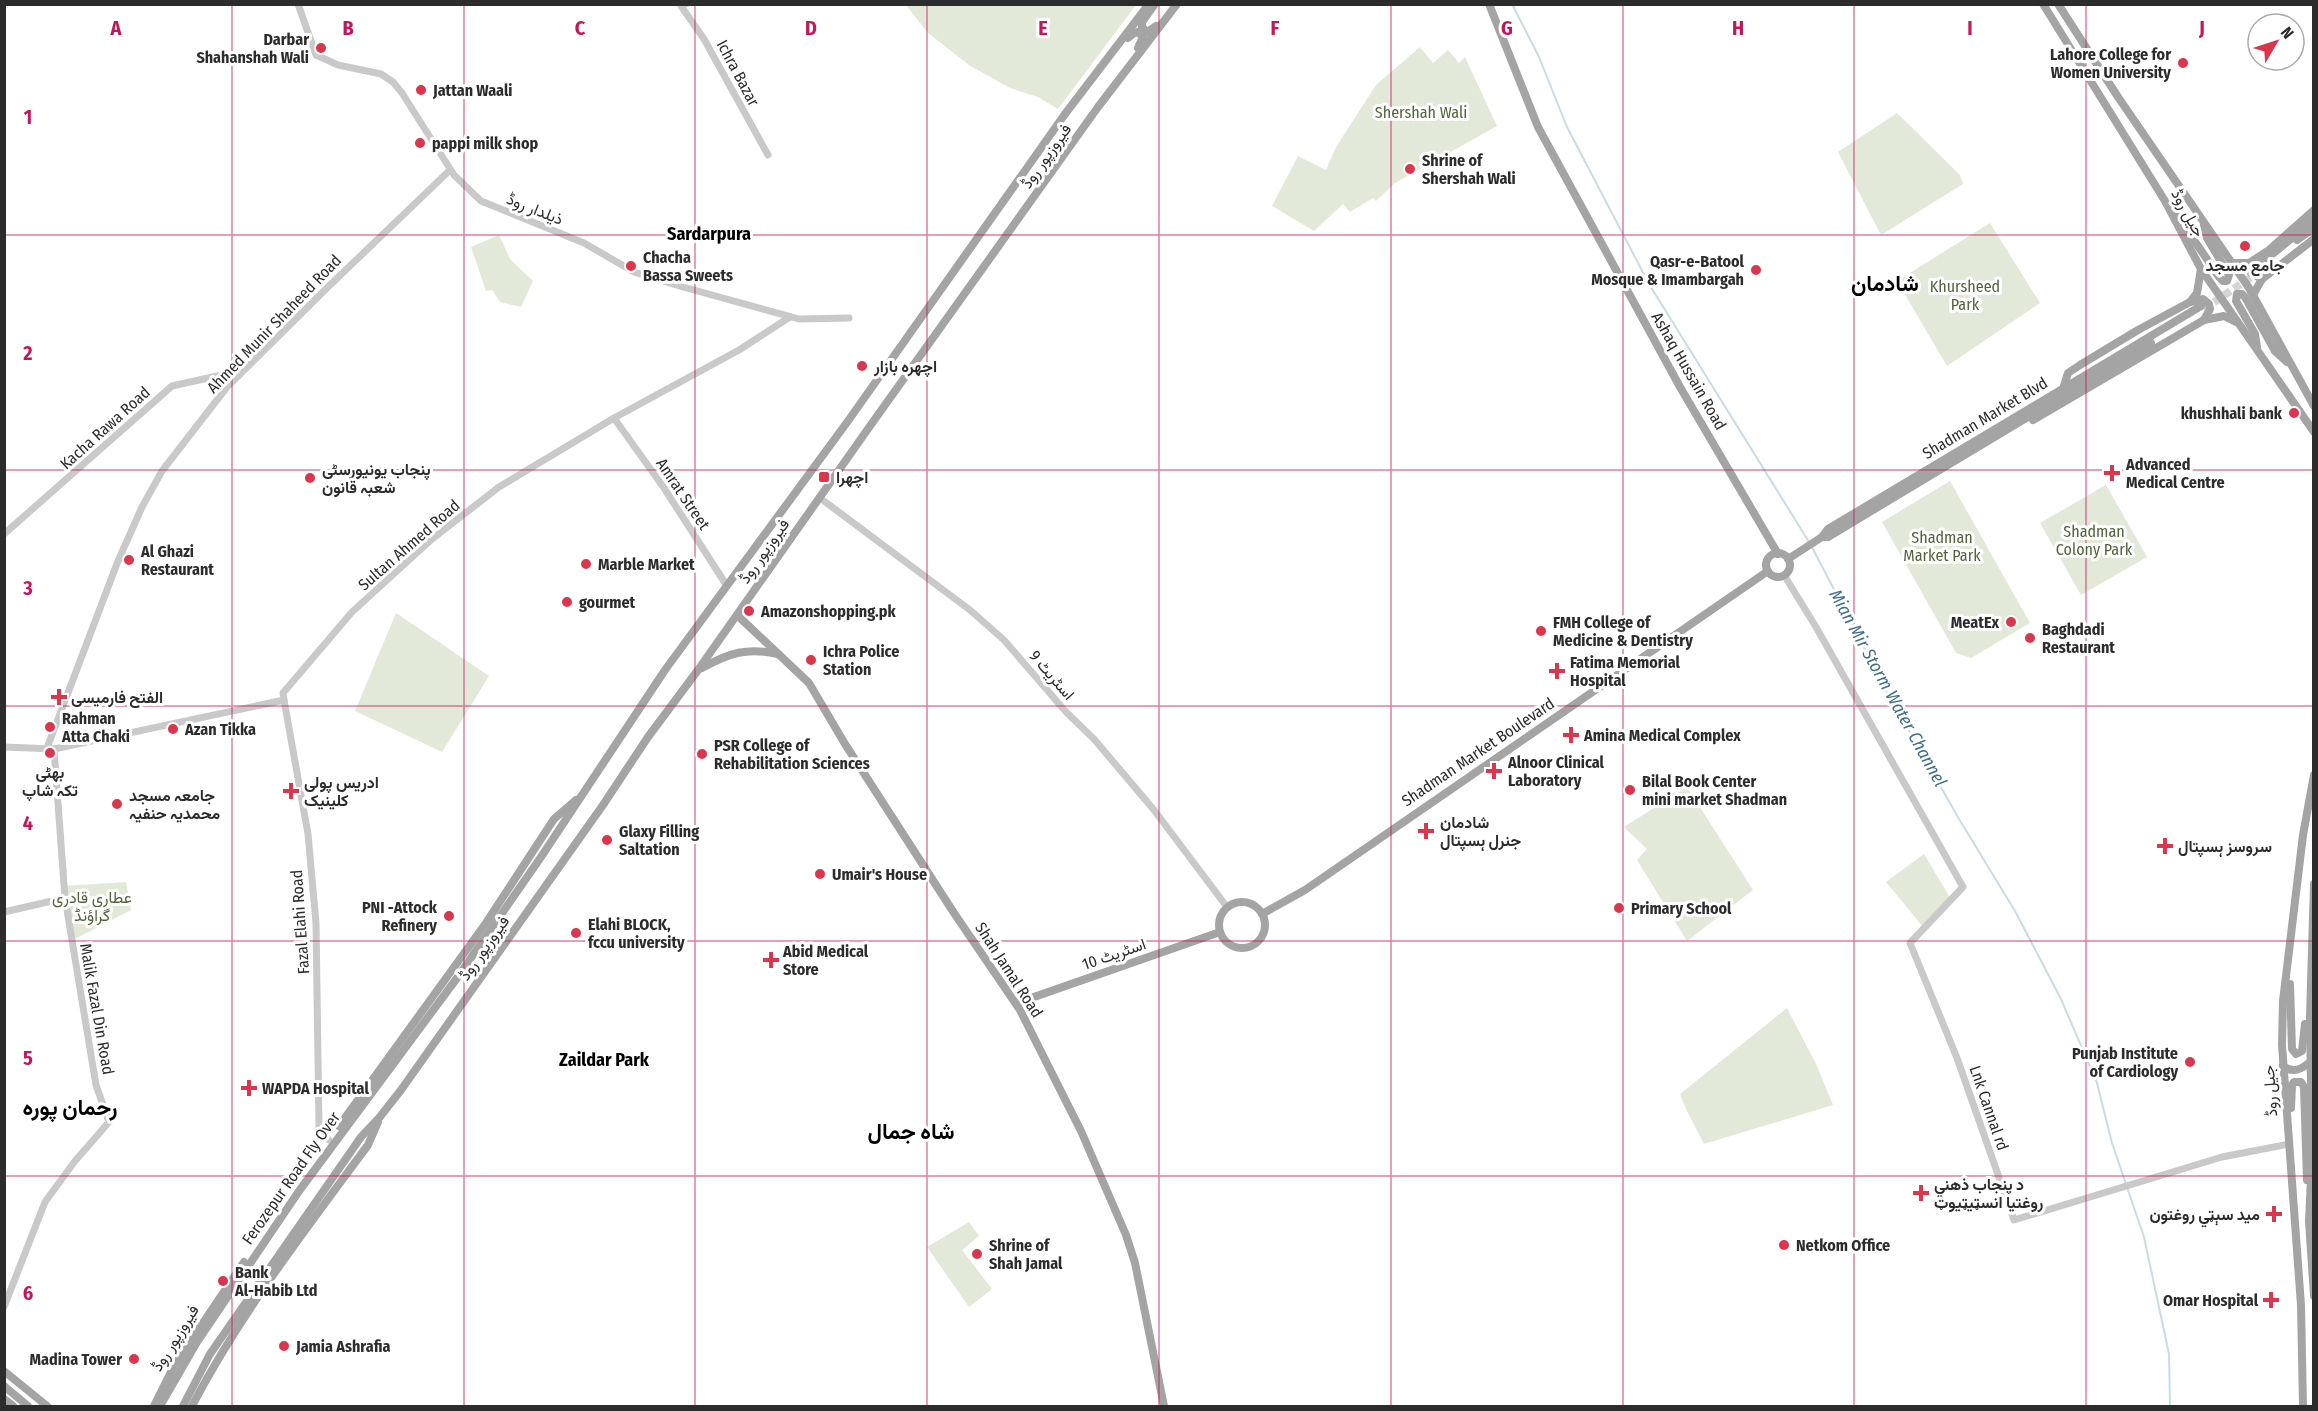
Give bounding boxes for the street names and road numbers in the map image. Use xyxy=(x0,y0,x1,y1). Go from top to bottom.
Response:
street label: Ichra Bazar xyxy=(713,37,764,110)
street label: فیروزپور روڈ xyxy=(1017,120,1077,193)
street label: جیل روڈ xyxy=(2166,186,2209,241)
street label: ذیلدار روڈ xyxy=(504,189,566,230)
street label: Ahmed Munir Shaheed Road xyxy=(203,251,345,397)
street label: Ashaq Hussain Road xyxy=(1648,309,1730,433)
street label: Shadman Market Blvd xyxy=(1919,373,2051,463)
street label: Kacha Rawa Road xyxy=(56,383,154,473)
street label: Amrat Street xyxy=(652,455,714,534)
street label: Sultan Ahmed Road xyxy=(354,496,464,594)
street label: فیروزپور روڈ xyxy=(735,515,795,588)
street label: اسٹریٹ 9 xyxy=(1025,646,1079,704)
street label: Shadman Market Boulevard xyxy=(1398,694,1558,810)
street label: Fazal Elahi Road xyxy=(287,869,313,975)
street label: فیروزپور روڈ xyxy=(455,912,515,985)
street label: Shah Jamal Road xyxy=(971,919,1047,1021)
street label: اسٹریٹ 10 xyxy=(1080,934,1149,975)
street label: Malik Fazal Din Road xyxy=(76,942,118,1076)
street label: Lnk Cannal rd xyxy=(1966,1063,2012,1153)
street label: جیل روڈ xyxy=(2259,1064,2282,1117)
street label: Ferozepur Road Fly Over xyxy=(238,1108,344,1248)
street label: فیروزپور روڈ xyxy=(147,1301,204,1376)

